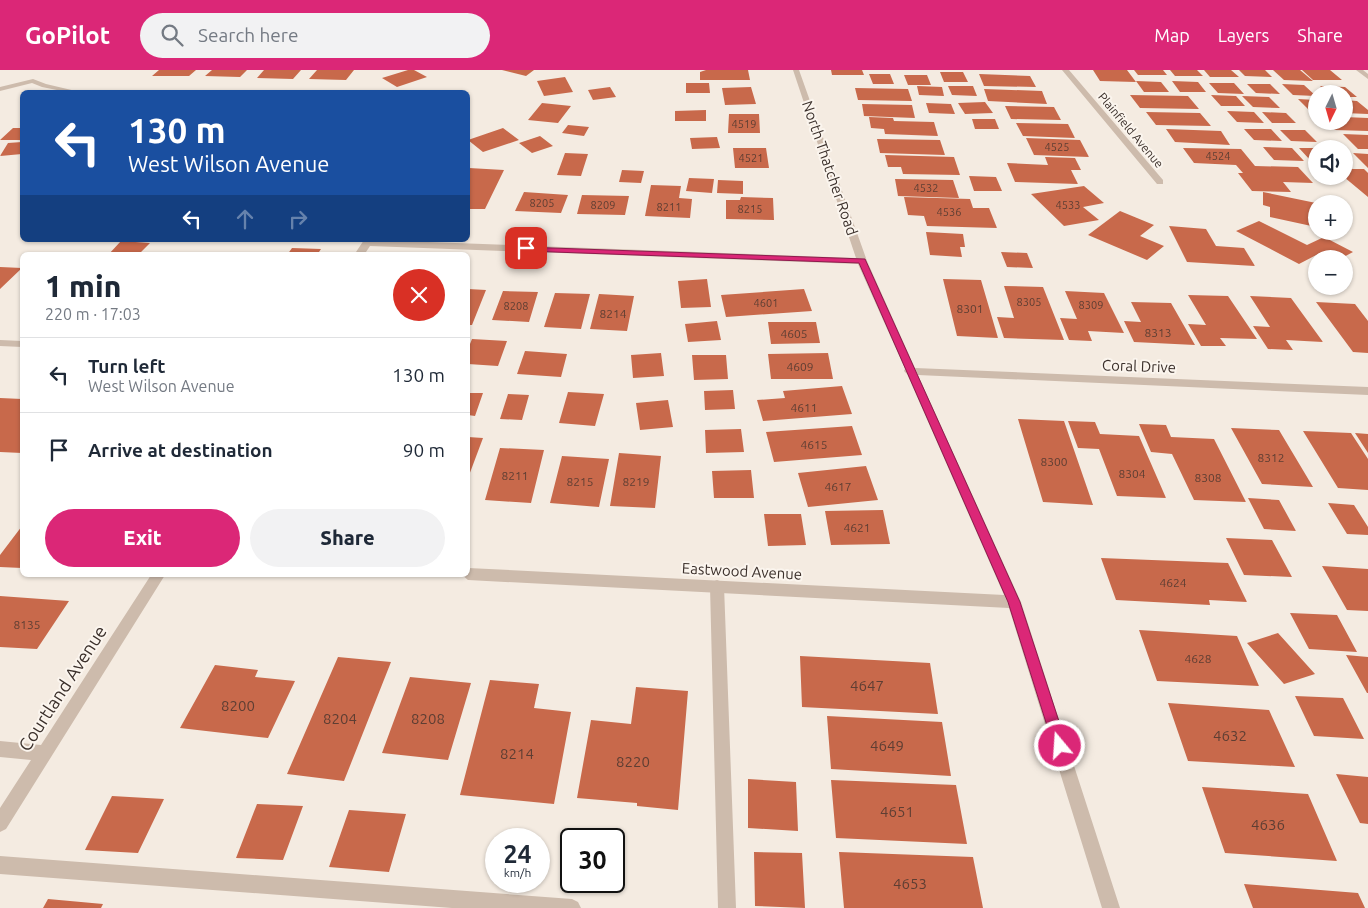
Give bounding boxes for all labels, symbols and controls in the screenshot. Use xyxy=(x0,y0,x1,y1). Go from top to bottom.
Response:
search box xyxy=(140,13,490,58)
icon: search xyxy=(158,21,186,49)
text: GoPilot xyxy=(25,22,110,49)
text: Search here xyxy=(198,24,298,46)
text: Map xyxy=(1154,25,1190,45)
text: Layers xyxy=(1218,25,1269,45)
text: Share xyxy=(1297,25,1343,45)
north arrow xyxy=(1308,85,1352,130)
map controls xyxy=(1308,85,1353,295)
street label: Plainfield Avenue xyxy=(1096,90,1166,170)
street label: North Thatcher Road xyxy=(799,99,861,237)
icon: left xyxy=(45,110,110,175)
text: 130 m xyxy=(128,110,226,150)
house number: 4519 xyxy=(732,118,756,130)
button: sound xyxy=(1308,140,1353,185)
house number: 4525 xyxy=(1045,141,1069,153)
house number: 4524 xyxy=(1206,150,1230,162)
text: West Wilson Avenue xyxy=(128,151,329,176)
house number: 4521 xyxy=(739,152,763,164)
house number: 4532 xyxy=(914,182,938,194)
button: + xyxy=(1308,195,1353,240)
house number: 8205 xyxy=(530,197,554,209)
house number: 8209 xyxy=(591,199,615,211)
house number: 4533 xyxy=(1056,199,1080,211)
house number: 8211 xyxy=(657,201,681,213)
house number: 8215 xyxy=(738,203,762,215)
icon: left xyxy=(178,205,206,233)
icon: ahead xyxy=(231,205,259,233)
icon: right xyxy=(284,205,312,233)
house number: 4536 xyxy=(937,206,961,218)
pin xyxy=(505,227,547,269)
icon: arrive xyxy=(512,234,540,262)
button: − xyxy=(1308,250,1353,295)
text: 1 min xyxy=(45,269,121,303)
button: close xyxy=(393,269,445,321)
house number: 8305 xyxy=(1017,296,1041,308)
house number: 4601 xyxy=(754,297,778,309)
house number: 8309 xyxy=(1079,299,1103,311)
house number: 8208 xyxy=(504,300,528,312)
house number: 8301 xyxy=(956,302,984,315)
text: 220 m · 17:03 xyxy=(45,305,141,323)
house number: 8214 xyxy=(599,307,627,320)
house number: 8313 xyxy=(1144,326,1172,339)
house number: 4605 xyxy=(780,327,808,340)
text: Turn left xyxy=(88,355,166,377)
street label: Coral Drive xyxy=(1102,356,1176,376)
house number: 4609 xyxy=(786,360,814,373)
icon: left xyxy=(45,361,73,389)
text: 130 m xyxy=(392,364,445,386)
text: West Wilson Avenue xyxy=(88,377,235,395)
house number: 4611 xyxy=(790,401,818,414)
icon: arrive xyxy=(45,436,73,464)
house number: 4615 xyxy=(800,438,828,451)
text: Arrive at destination xyxy=(88,439,273,461)
text: 90 m xyxy=(403,439,445,461)
house number: 8312 xyxy=(1257,451,1285,464)
house number: 8300 xyxy=(1040,455,1068,468)
house number: 8304 xyxy=(1118,467,1146,480)
house number: 8211 xyxy=(501,469,529,482)
house number: 8308 xyxy=(1194,471,1222,484)
house number: 8215 xyxy=(566,475,594,488)
house number: 8219 xyxy=(622,475,650,488)
house number: 4617 xyxy=(824,480,852,493)
button: Exit xyxy=(45,509,240,567)
button: Share xyxy=(250,509,445,567)
house number: 4621 xyxy=(843,521,871,534)
street label: Eastwood Avenue xyxy=(681,559,803,583)
house number: 4624 xyxy=(1159,576,1187,589)
house number: 8135 xyxy=(13,618,41,631)
street label: Courtland Avenue xyxy=(14,622,110,754)
house number: 4628 xyxy=(1184,652,1212,665)
house number: 4647 xyxy=(850,677,884,694)
house number: 8200 xyxy=(221,697,255,714)
house number: 8204 xyxy=(323,710,357,727)
house number: 8208 xyxy=(411,710,445,727)
position arrow xyxy=(1033,719,1085,771)
house number: 4632 xyxy=(1213,727,1247,744)
house number: 4649 xyxy=(870,737,904,754)
house number: 8214 xyxy=(500,745,534,762)
house number: 8220 xyxy=(616,753,650,770)
house number: 4651 xyxy=(880,803,914,820)
house number: 4636 xyxy=(1251,816,1285,833)
speed limit sign: 30 xyxy=(560,828,625,893)
text: 24 xyxy=(503,840,532,868)
text: km/h xyxy=(504,866,531,879)
house number: 4653 xyxy=(893,875,927,892)

